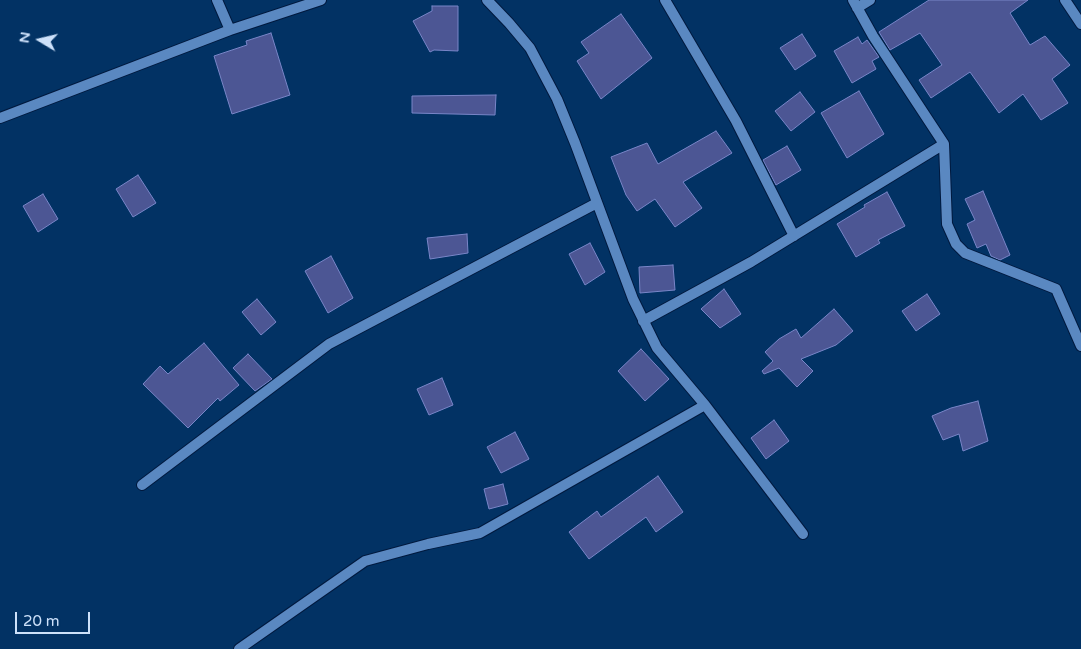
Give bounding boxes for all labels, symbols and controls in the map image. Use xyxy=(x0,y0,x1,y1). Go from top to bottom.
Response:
north arrow xyxy=(15,15,65,65)
text: N xyxy=(15,31,34,44)
scale bar xyxy=(18,602,92,634)
text: 20 m xyxy=(23,612,60,630)

